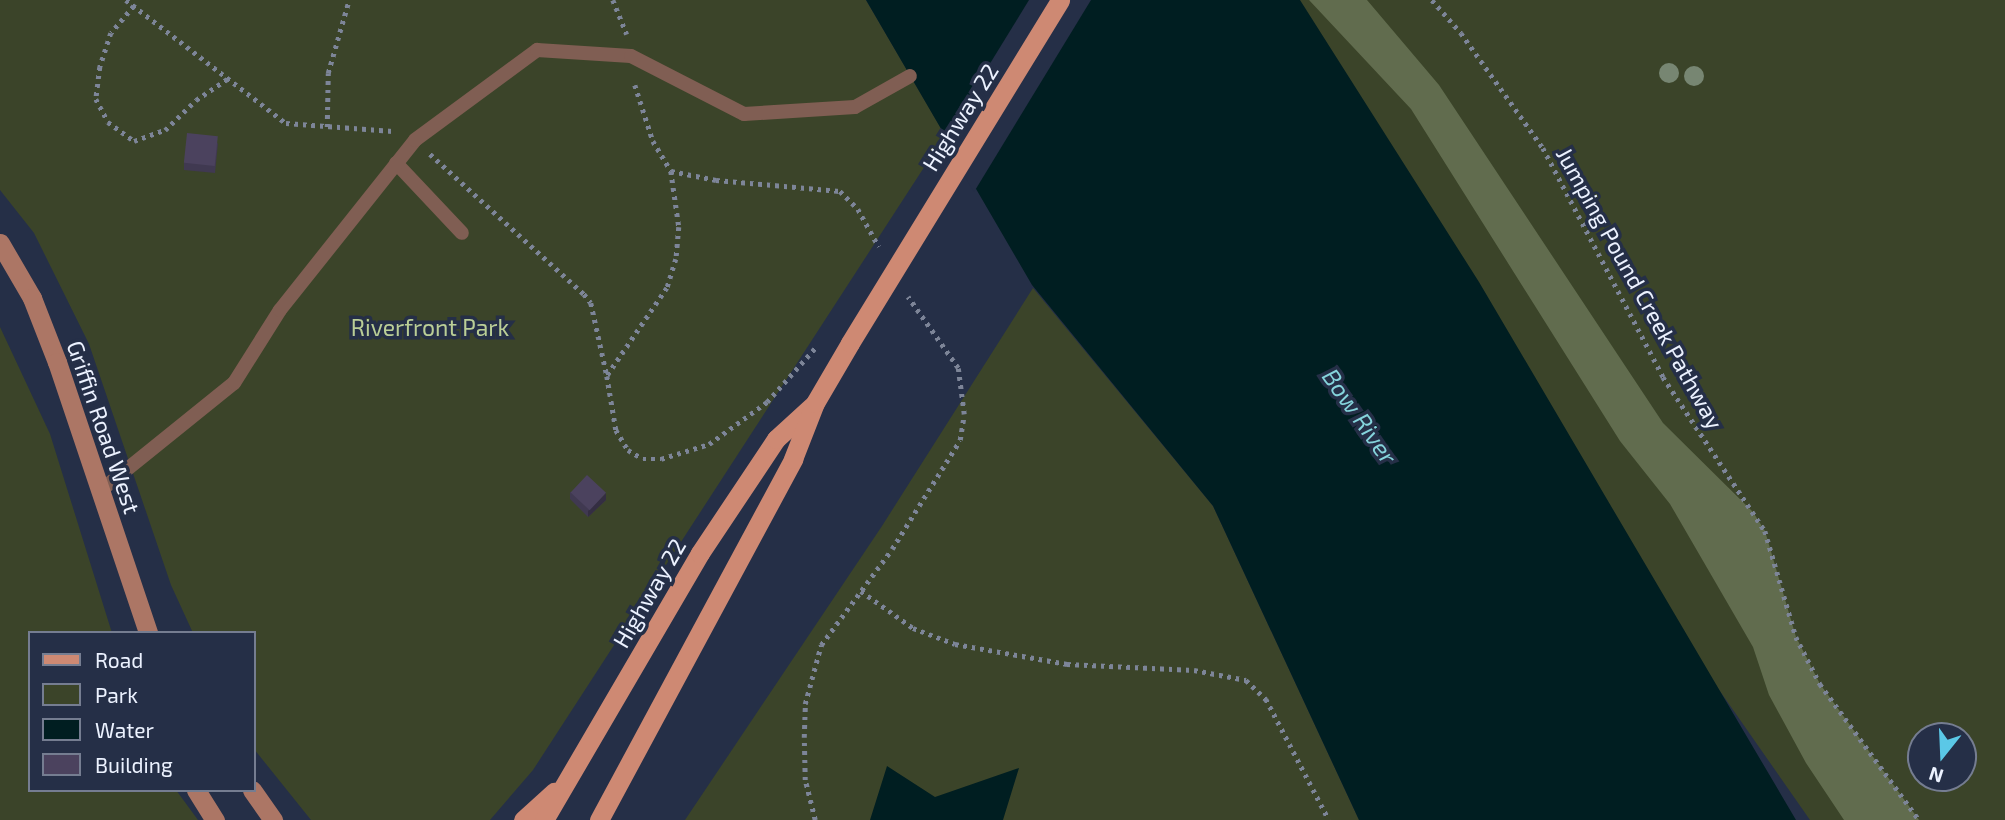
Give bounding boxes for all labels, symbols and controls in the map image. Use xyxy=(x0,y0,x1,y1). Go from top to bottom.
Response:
street label: Highway 22 xyxy=(916,58,1004,176)
street label: Jumping Pound Creek Pathway xyxy=(1551,142,1729,434)
park label: Riverfront Park xyxy=(351,313,509,341)
street label: Griffin Road West xyxy=(61,337,147,517)
water label: Bow River xyxy=(1317,363,1403,469)
street label: Highway 22 xyxy=(607,533,691,653)
legend xyxy=(28,631,256,792)
text: Road xyxy=(95,647,143,672)
text: Park xyxy=(95,682,138,707)
text: Water xyxy=(95,717,154,742)
north arrow xyxy=(1907,722,1977,792)
text: Building xyxy=(95,752,173,777)
text: N xyxy=(1926,762,1946,789)

